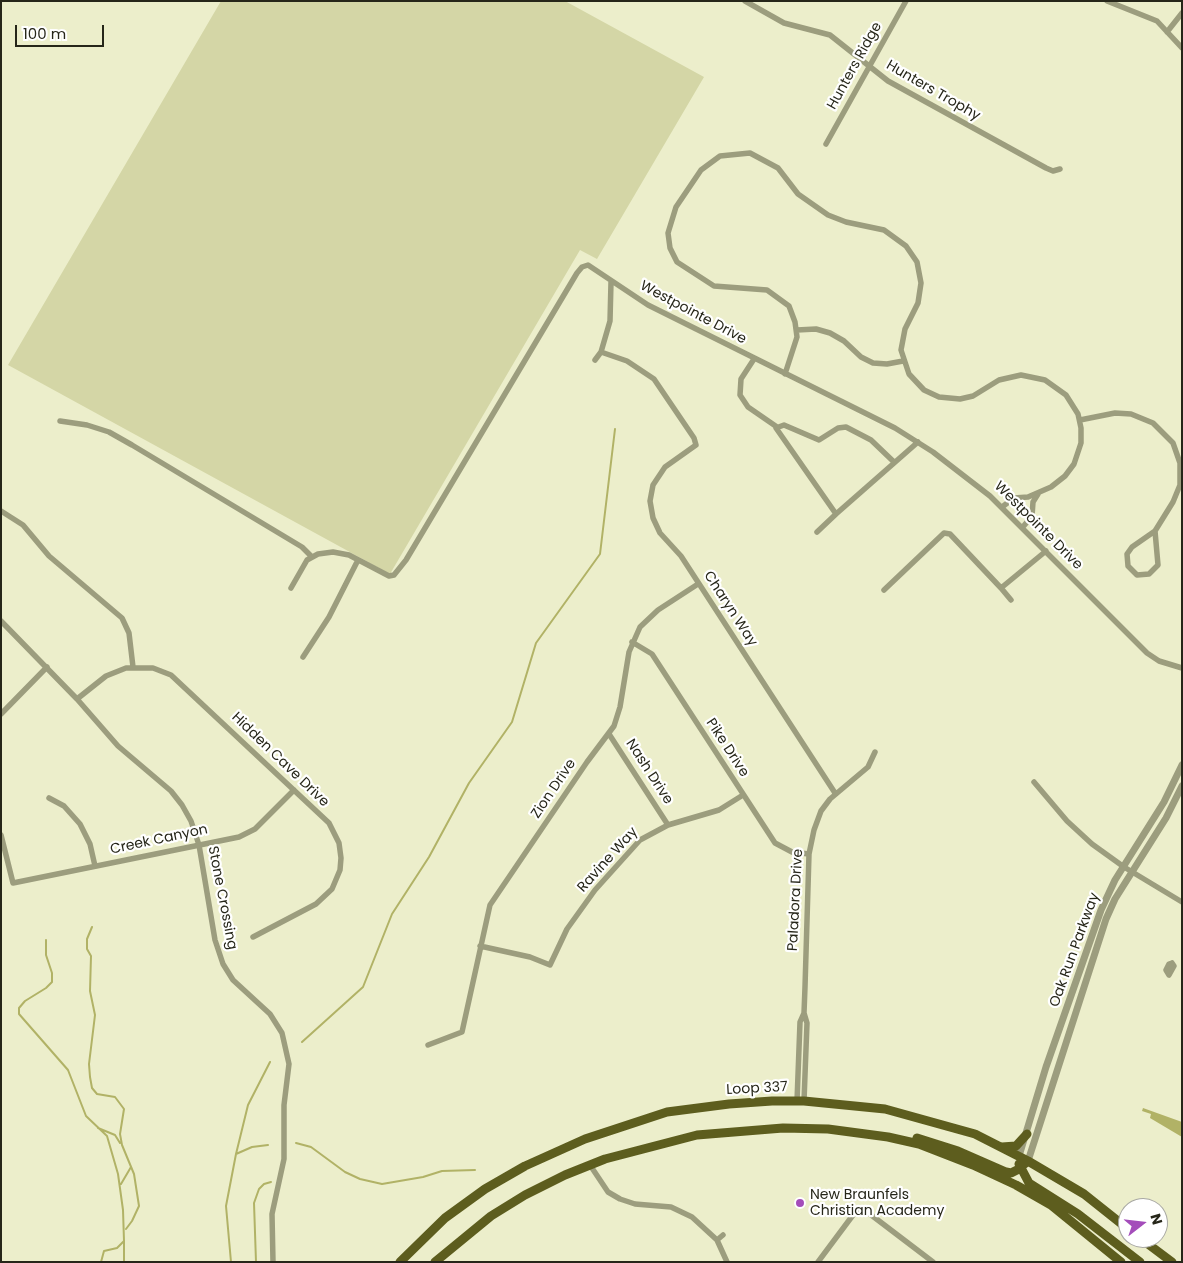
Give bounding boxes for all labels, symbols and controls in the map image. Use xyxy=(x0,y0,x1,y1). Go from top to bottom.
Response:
scale bar xyxy=(18,15,106,47)
street label: Hunters Ridge xyxy=(824,19,886,113)
text: 100 m xyxy=(23,23,66,44)
street label: Hunters Trophy xyxy=(883,57,983,125)
street label: Westpointe Drive xyxy=(637,278,749,348)
street label: Westpointe Drive xyxy=(990,478,1086,574)
street label: Charyn Way xyxy=(700,568,760,650)
street label: Hidden Cave Drive xyxy=(228,709,332,811)
street label: Pike Drive xyxy=(702,716,752,780)
street label: Nash Drive xyxy=(622,736,676,808)
street label: Zion Drive xyxy=(528,756,580,822)
street label: Creek Canyon xyxy=(109,821,209,859)
street label: Ravine Way xyxy=(574,824,642,896)
street label: Stone Crossing xyxy=(204,845,240,951)
street label: Paladora Drive xyxy=(785,848,807,952)
street label: Oak Run Parkway xyxy=(1047,891,1103,1009)
street label: Loop 337 xyxy=(726,1079,788,1099)
place label: New Braunfels Christian Academy xyxy=(810,1187,944,1220)
marker: New Braunfels Christian Academy xyxy=(794,1197,806,1209)
north arrow xyxy=(1118,1198,1168,1248)
text: N xyxy=(1145,1211,1168,1227)

